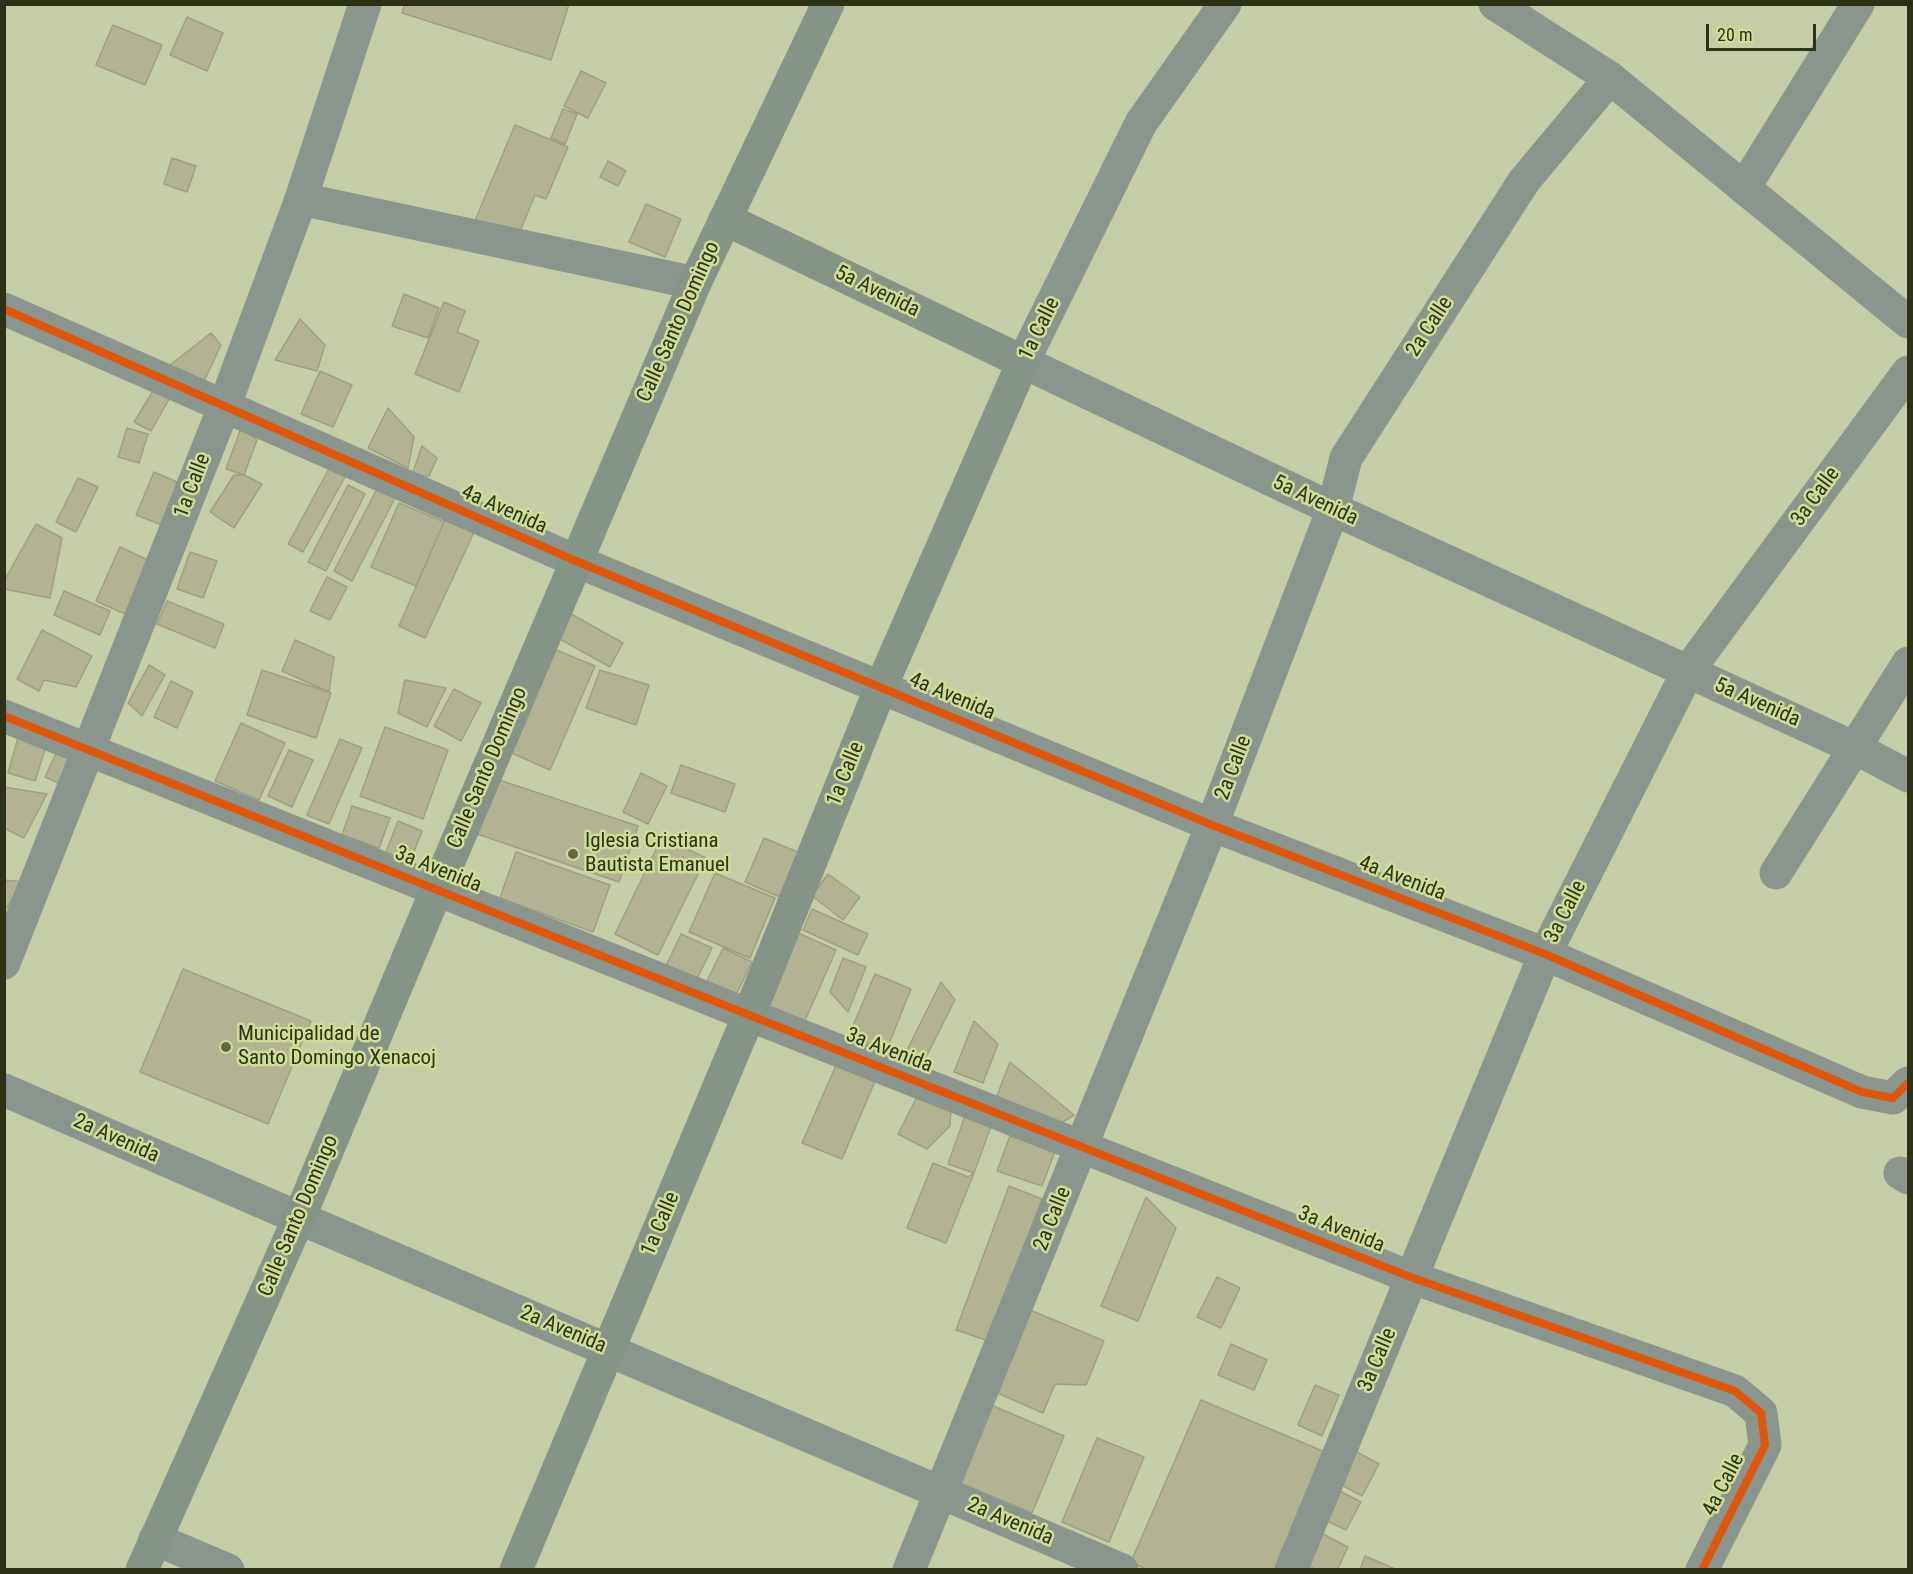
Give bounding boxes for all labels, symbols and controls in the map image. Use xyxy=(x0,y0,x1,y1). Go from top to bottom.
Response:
scale bar xyxy=(1709,12,1818,50)
text: 20 m xyxy=(1717,24,1752,45)
street label: Calle Santo Domingo xyxy=(632,238,726,406)
street label: 5a Avenida xyxy=(831,261,923,323)
street label: 2a Calle xyxy=(1401,292,1459,362)
street label: 1a Calle xyxy=(1014,294,1066,364)
street label: 1a Calle xyxy=(169,450,217,522)
street label: 3a Calle xyxy=(1786,463,1846,531)
street label: 5a Avenida xyxy=(1268,470,1362,532)
street label: 4a Avenida xyxy=(457,480,551,540)
street label: 4a Avenida xyxy=(905,668,999,726)
street label: 5a Avenida xyxy=(1710,673,1804,733)
street label: Calle Santo Domingo xyxy=(443,683,533,853)
street label: 2a Calle xyxy=(1210,732,1258,804)
street label: 1a Calle xyxy=(822,738,870,810)
place label: Iglesia Cristiana Bautista Emanuel xyxy=(585,829,730,879)
street label: 3a Avenida xyxy=(391,841,485,899)
marker: Iglesia Cristiana Bautista Emanuel xyxy=(566,847,580,861)
street label: 4a Avenida xyxy=(1355,851,1449,907)
street label: 3a Calle xyxy=(1540,877,1592,947)
place label: Municipalidad de Santo Domingo Xenacoj xyxy=(238,1022,436,1072)
street label: 3a Avenida xyxy=(842,1023,936,1079)
marker: Municipalidad de Santo Domingo Xenacoj xyxy=(219,1040,233,1054)
street label: 2a Avenida xyxy=(69,1109,163,1169)
street label: Calle Santo Domingo xyxy=(254,1131,344,1301)
street label: 2a Calle xyxy=(1029,1183,1077,1255)
street label: 1a Calle xyxy=(636,1188,686,1260)
street label: 3a Avenida xyxy=(1294,1201,1388,1259)
street label: 2a Avenida xyxy=(516,1301,610,1359)
street label: 3a Calle xyxy=(1353,1324,1403,1396)
street label: 4a Calle xyxy=(1698,1450,1750,1520)
street label: 2a Avenida xyxy=(963,1493,1057,1551)

